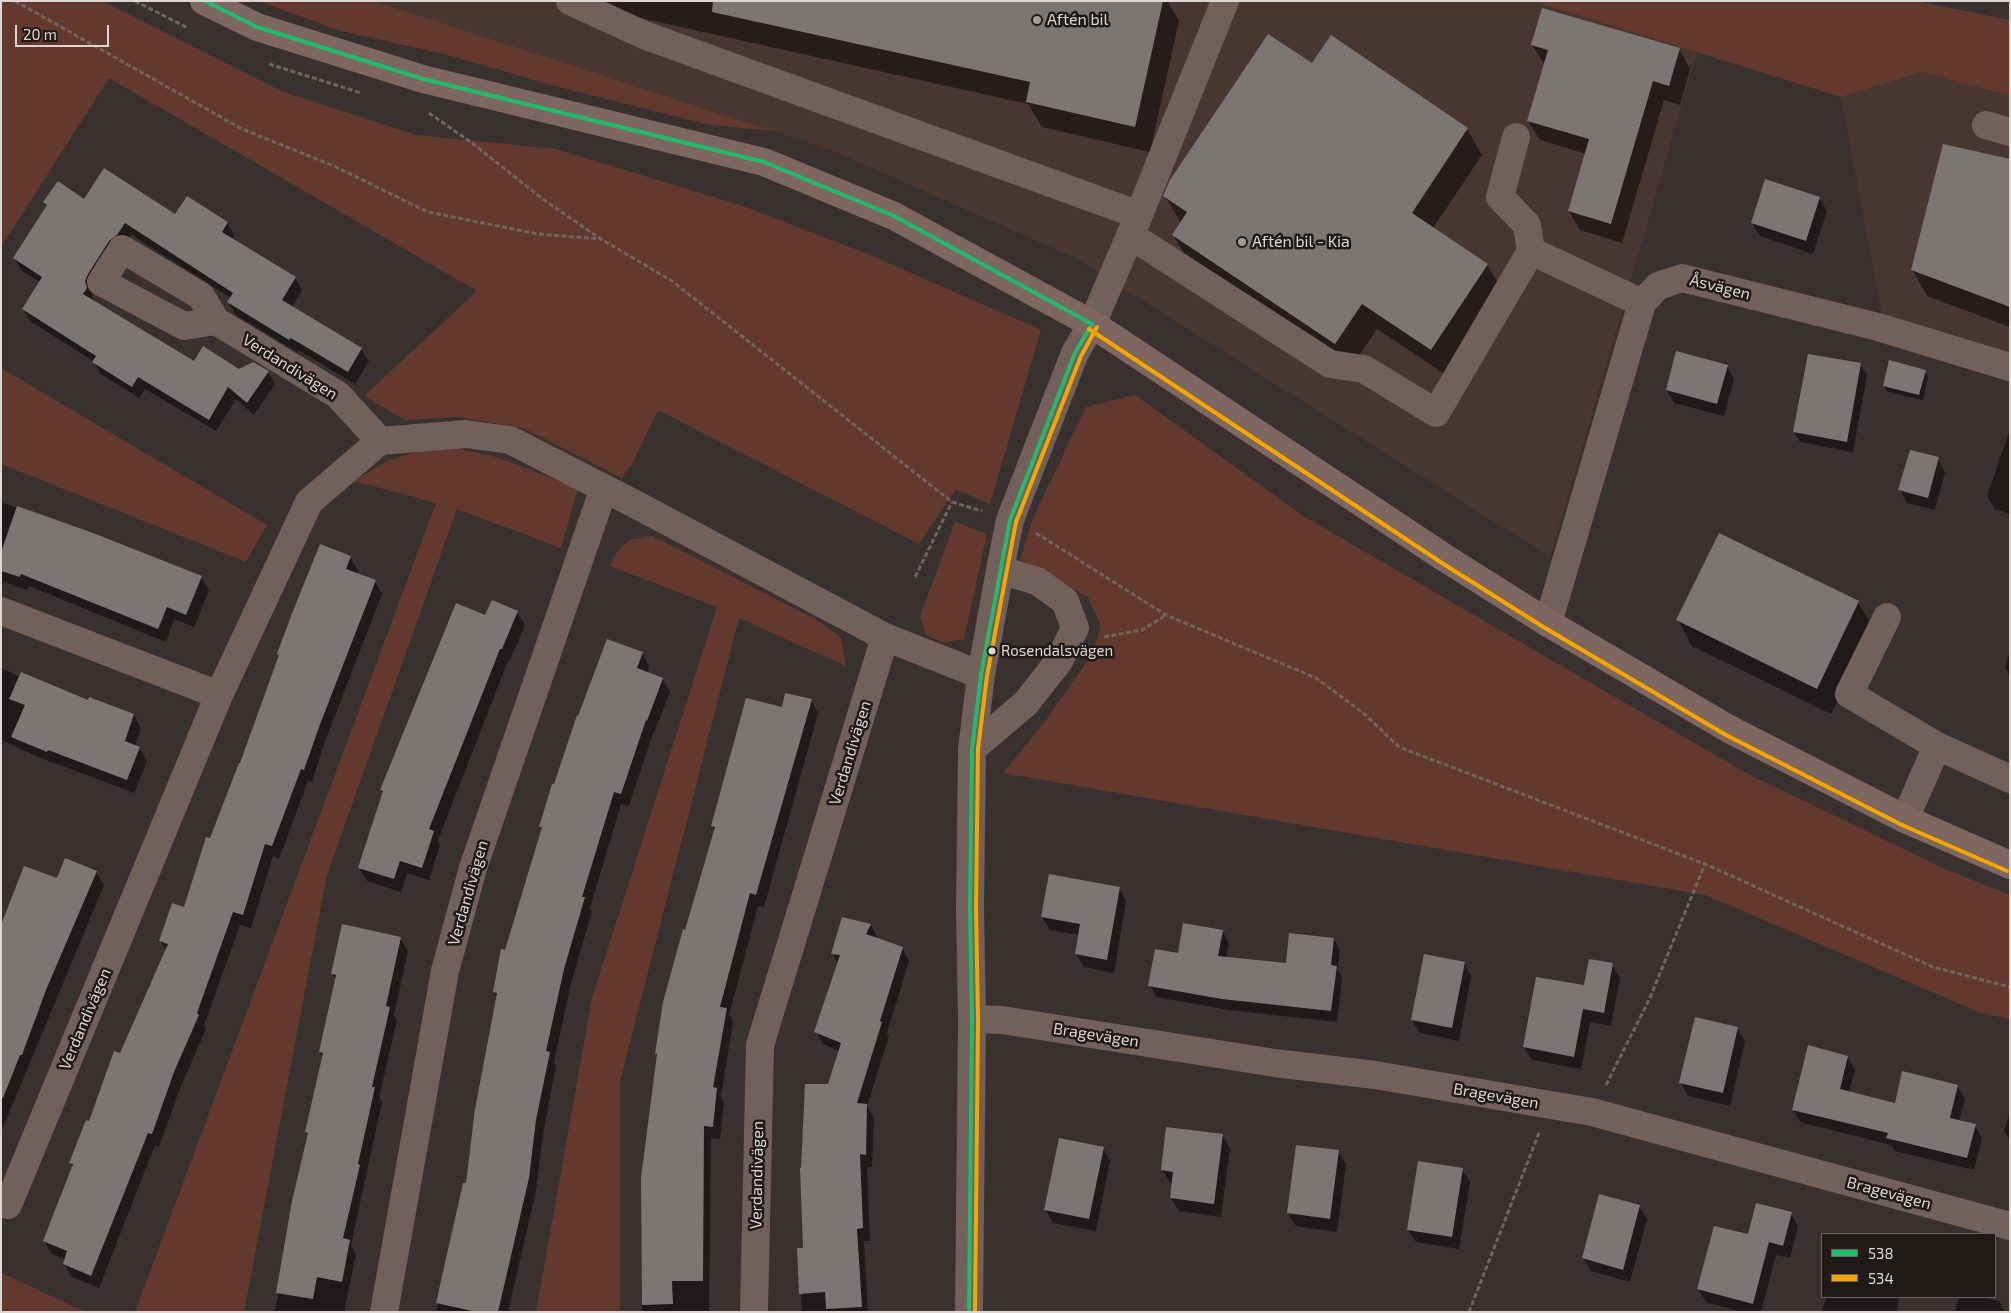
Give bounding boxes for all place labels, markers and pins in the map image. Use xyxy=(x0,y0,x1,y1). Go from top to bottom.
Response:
place label: Aftén bil xyxy=(1047,10,1108,30)
marker: Aftén bil xyxy=(1031,14,1043,26)
place label: Aftén bil - Kia xyxy=(1252,232,1350,252)
marker: Aftén bil - Kia xyxy=(1236,236,1248,248)
place label: Rosendalsvägen xyxy=(1001,642,1113,660)
marker: Rosendalsvägen xyxy=(987,646,997,656)

